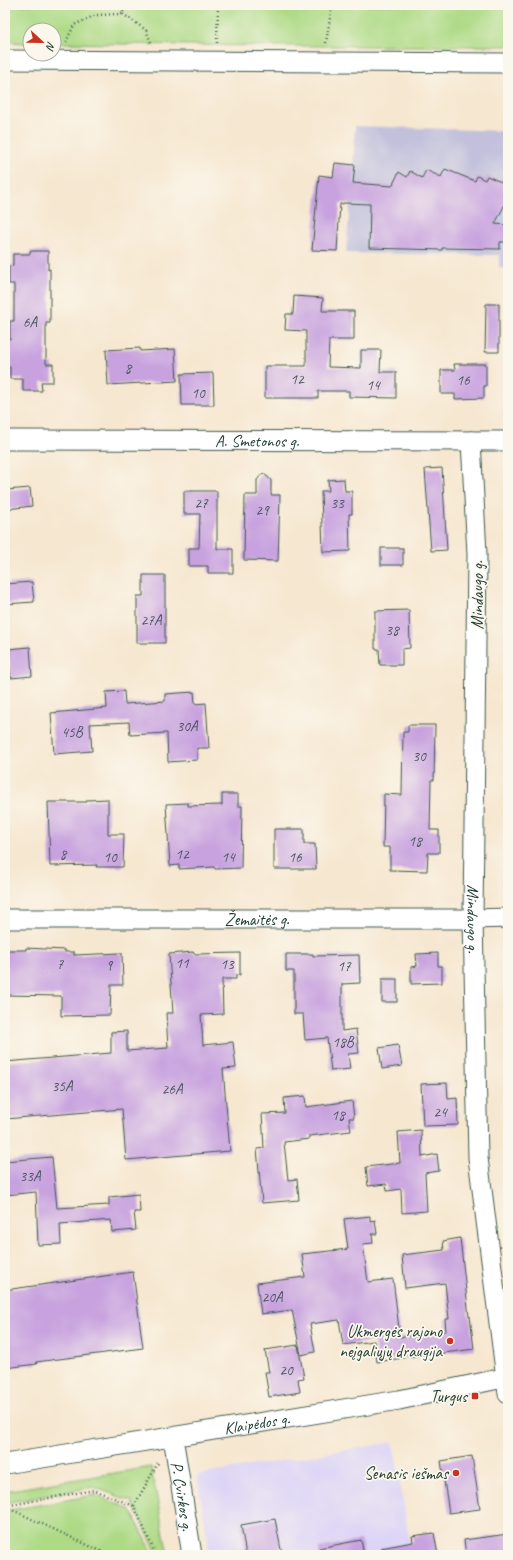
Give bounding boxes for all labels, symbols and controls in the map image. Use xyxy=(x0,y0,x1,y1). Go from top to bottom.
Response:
north arrow xyxy=(22,22,62,62)
text: N xyxy=(43,40,59,54)
house number: 6A xyxy=(23,313,39,332)
house number: 8 xyxy=(125,359,133,378)
house number: 12 xyxy=(290,370,305,389)
house number: 16 xyxy=(456,371,471,390)
house number: 14 xyxy=(366,376,381,395)
house number: 10 xyxy=(191,384,206,403)
street label: A. Smetonos g. xyxy=(215,430,300,452)
house number: 27 xyxy=(194,494,209,513)
house number: 33 xyxy=(330,494,345,513)
house number: 29 xyxy=(255,501,270,520)
street label: Mindaugo g. xyxy=(467,560,488,629)
house number: 27A xyxy=(140,611,163,630)
house number: 38 xyxy=(385,621,400,640)
house number: 30A xyxy=(176,717,199,736)
house number: 45B xyxy=(61,723,84,742)
house number: 30 xyxy=(412,747,427,766)
house number: 18 xyxy=(408,832,423,851)
house number: 8 xyxy=(60,845,68,864)
house number: 12 xyxy=(175,845,190,864)
house number: 10 xyxy=(103,848,118,867)
house number: 14 xyxy=(221,848,236,867)
house number: 16 xyxy=(288,848,303,867)
street label: Mindaugo g. xyxy=(462,884,484,954)
street label: Žemaitės g. xyxy=(225,909,290,930)
house number: 11 xyxy=(175,954,190,973)
house number: 7 xyxy=(57,955,65,974)
house number: 13 xyxy=(220,955,235,974)
house number: 9 xyxy=(106,956,114,975)
house number: 17 xyxy=(337,957,352,976)
house number: 18B xyxy=(332,1033,355,1052)
house number: 35A xyxy=(51,1077,74,1096)
house number: 26A xyxy=(161,1080,184,1099)
house number: 24 xyxy=(433,1103,448,1122)
house number: 18 xyxy=(331,1106,346,1125)
house number: 33A xyxy=(19,1167,42,1186)
house number: 20A xyxy=(261,1288,284,1307)
place label: Ukmergės rajono neįgaliųjų draugija xyxy=(339,1321,444,1362)
marker: Ukmergės rajono neįgaliųjų draugija xyxy=(445,1336,455,1346)
house number: 20 xyxy=(279,1361,294,1380)
place label: Turgus xyxy=(430,1386,469,1407)
marker: Turgus xyxy=(470,1391,480,1401)
street label: Klaipėdos g. xyxy=(222,1408,292,1439)
street label: P. Cvirkos g. xyxy=(166,1460,198,1533)
place label: Senasis iešmas xyxy=(364,1463,449,1484)
marker: Senasis iešmas xyxy=(451,1468,461,1478)

